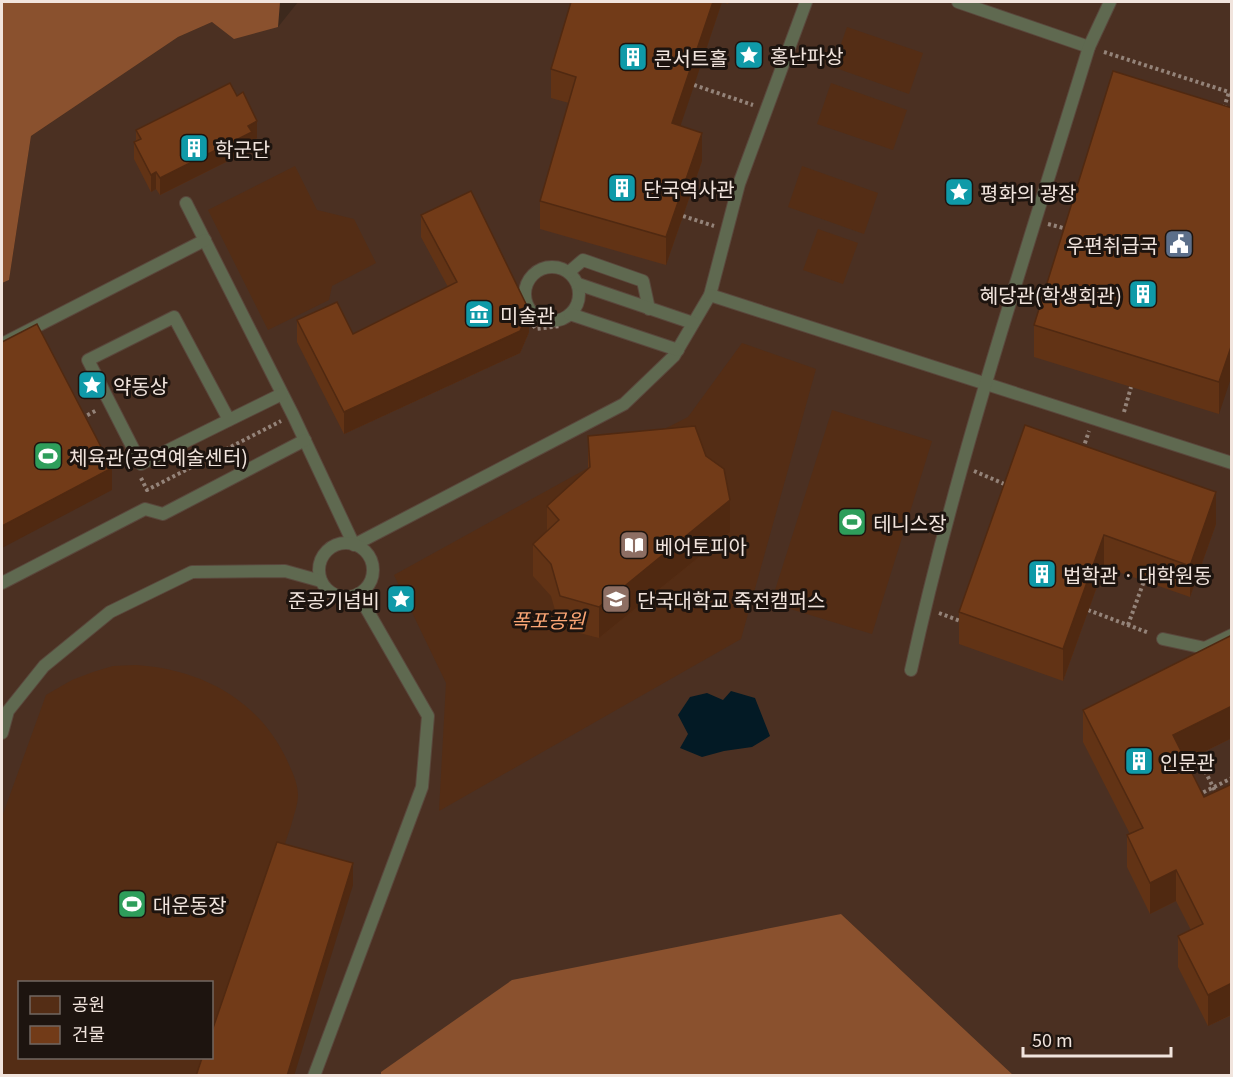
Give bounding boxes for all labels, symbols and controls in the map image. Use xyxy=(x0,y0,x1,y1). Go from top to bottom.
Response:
place icon: 홍난파상 xyxy=(733,39,765,71)
building icon: 콘서트홀 xyxy=(617,41,649,73)
place label: 홍난파상 xyxy=(770,41,844,70)
place label: 콘서트홀 xyxy=(654,43,728,72)
building icon: 학군단 xyxy=(178,132,210,164)
place label: 학군단 xyxy=(215,134,270,163)
building icon: 단국역사관 xyxy=(606,172,638,204)
place label: 단국역사관 xyxy=(643,174,735,203)
place icon: 평화의 광장 xyxy=(943,176,975,208)
place label: 평화의 광장 xyxy=(980,178,1076,207)
public building icon: 우편취급국 xyxy=(1163,228,1195,260)
place label: 우편취급국 xyxy=(1066,230,1158,259)
building icon: 혜당관(학생회관) xyxy=(1127,278,1159,310)
place label: 혜당관(학생회관) xyxy=(980,280,1122,309)
museum icon: 미술관 xyxy=(463,298,495,330)
place label: 미술관 xyxy=(500,300,555,329)
place icon: 약동상 xyxy=(76,369,108,401)
place label: 약동상 xyxy=(113,371,168,400)
sports icon: 체육관(공연예술센터) xyxy=(32,440,64,472)
place label: 체육관(공연예술센터) xyxy=(69,442,248,471)
sports icon: 테니스장 xyxy=(836,506,868,538)
place label: 테니스장 xyxy=(873,508,947,537)
library icon: 베어토피아 xyxy=(618,529,650,561)
place label: 베어토피아 xyxy=(655,531,747,560)
building icon: 법학관 · 대학원동 xyxy=(1026,558,1058,590)
place label: 법학관 · 대학원동 xyxy=(1063,560,1212,589)
place icon: 준공기념비 xyxy=(385,583,417,615)
school or university icon: 단국대학교 죽전캠퍼스 xyxy=(600,583,632,615)
place label: 준공기념비 xyxy=(288,585,380,614)
place label: 단국대학교 죽전캠퍼스 xyxy=(637,585,825,614)
park label: 폭포공원 xyxy=(511,605,586,634)
building icon: 인문관 xyxy=(1123,745,1155,777)
place label: 인문관 xyxy=(1160,747,1215,776)
sports icon: 대운동장 xyxy=(116,888,148,920)
place label: 대운동장 xyxy=(153,890,227,919)
legend xyxy=(18,981,213,1059)
text: 공원 xyxy=(72,990,105,1016)
text: 건물 xyxy=(72,1020,105,1046)
scale bar xyxy=(1023,1020,1172,1058)
text: 50 m xyxy=(1032,1026,1073,1052)

